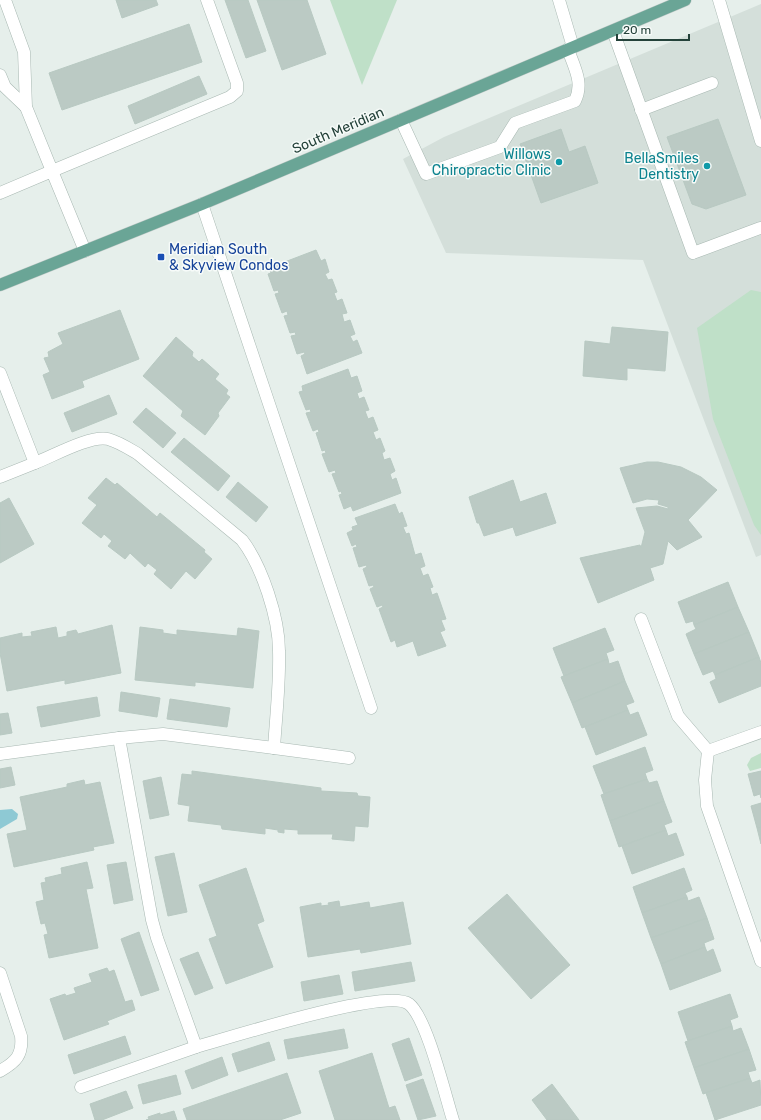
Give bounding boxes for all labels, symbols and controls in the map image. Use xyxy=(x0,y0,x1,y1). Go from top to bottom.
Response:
scale bar xyxy=(617,16,689,42)
text: 20 m xyxy=(623,23,651,37)
street label: South Meridian xyxy=(290,103,387,157)
place label: Willows Chiropractic Clinic xyxy=(432,146,551,179)
place label: BellaSmiles Dentistry xyxy=(624,150,699,183)
marker: Willows Chiropractic Clinic xyxy=(554,157,564,167)
marker: BellaSmiles Dentistry xyxy=(702,161,712,171)
place label: Meridian South & Skyview Condos xyxy=(169,241,288,274)
marker: Meridian South & Skyview Condos xyxy=(156,252,166,262)

